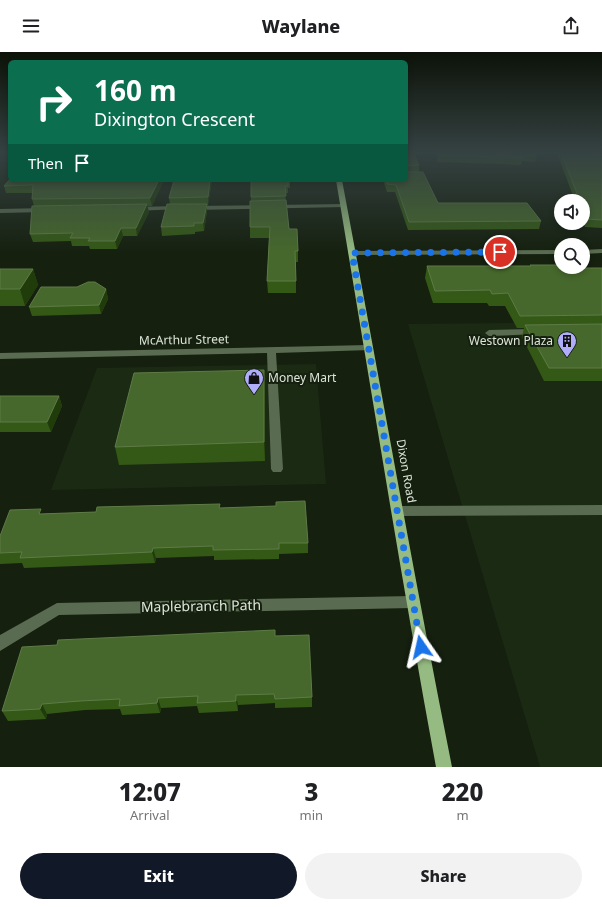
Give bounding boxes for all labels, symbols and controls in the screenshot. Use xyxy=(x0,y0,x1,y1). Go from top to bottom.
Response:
text: Waylane xyxy=(262,14,340,38)
icon: menu xyxy=(20,15,42,37)
icon: share xyxy=(560,15,582,37)
text: 160 m xyxy=(94,71,177,109)
icon: right xyxy=(28,76,80,128)
text: Dixington Crescent xyxy=(94,107,255,131)
icon: arrive xyxy=(71,152,93,174)
text: Then xyxy=(28,153,63,173)
map controls xyxy=(554,194,590,274)
button: sound xyxy=(554,194,590,230)
pin xyxy=(483,235,517,269)
button: search xyxy=(554,238,590,274)
icon: arrive xyxy=(489,241,511,263)
street label: McArthur Street xyxy=(139,330,230,349)
building icon: Westown Plaza xyxy=(556,330,578,358)
place label: Westown Plaza xyxy=(469,332,553,349)
shop icon: Money Mart xyxy=(243,367,265,395)
place label: Money Mart xyxy=(268,369,337,386)
street label: Dixon Road xyxy=(393,438,420,504)
street label: Maplebranch Path xyxy=(141,595,261,616)
position arrow xyxy=(400,626,442,668)
text: 12:07 xyxy=(119,775,181,808)
text: 3 xyxy=(304,775,318,808)
text: 220 xyxy=(442,775,483,808)
text: Arrival xyxy=(130,806,170,824)
text: min xyxy=(300,806,323,824)
text: m xyxy=(456,806,469,824)
button: Exit xyxy=(20,853,297,899)
button: Share xyxy=(305,853,582,899)

